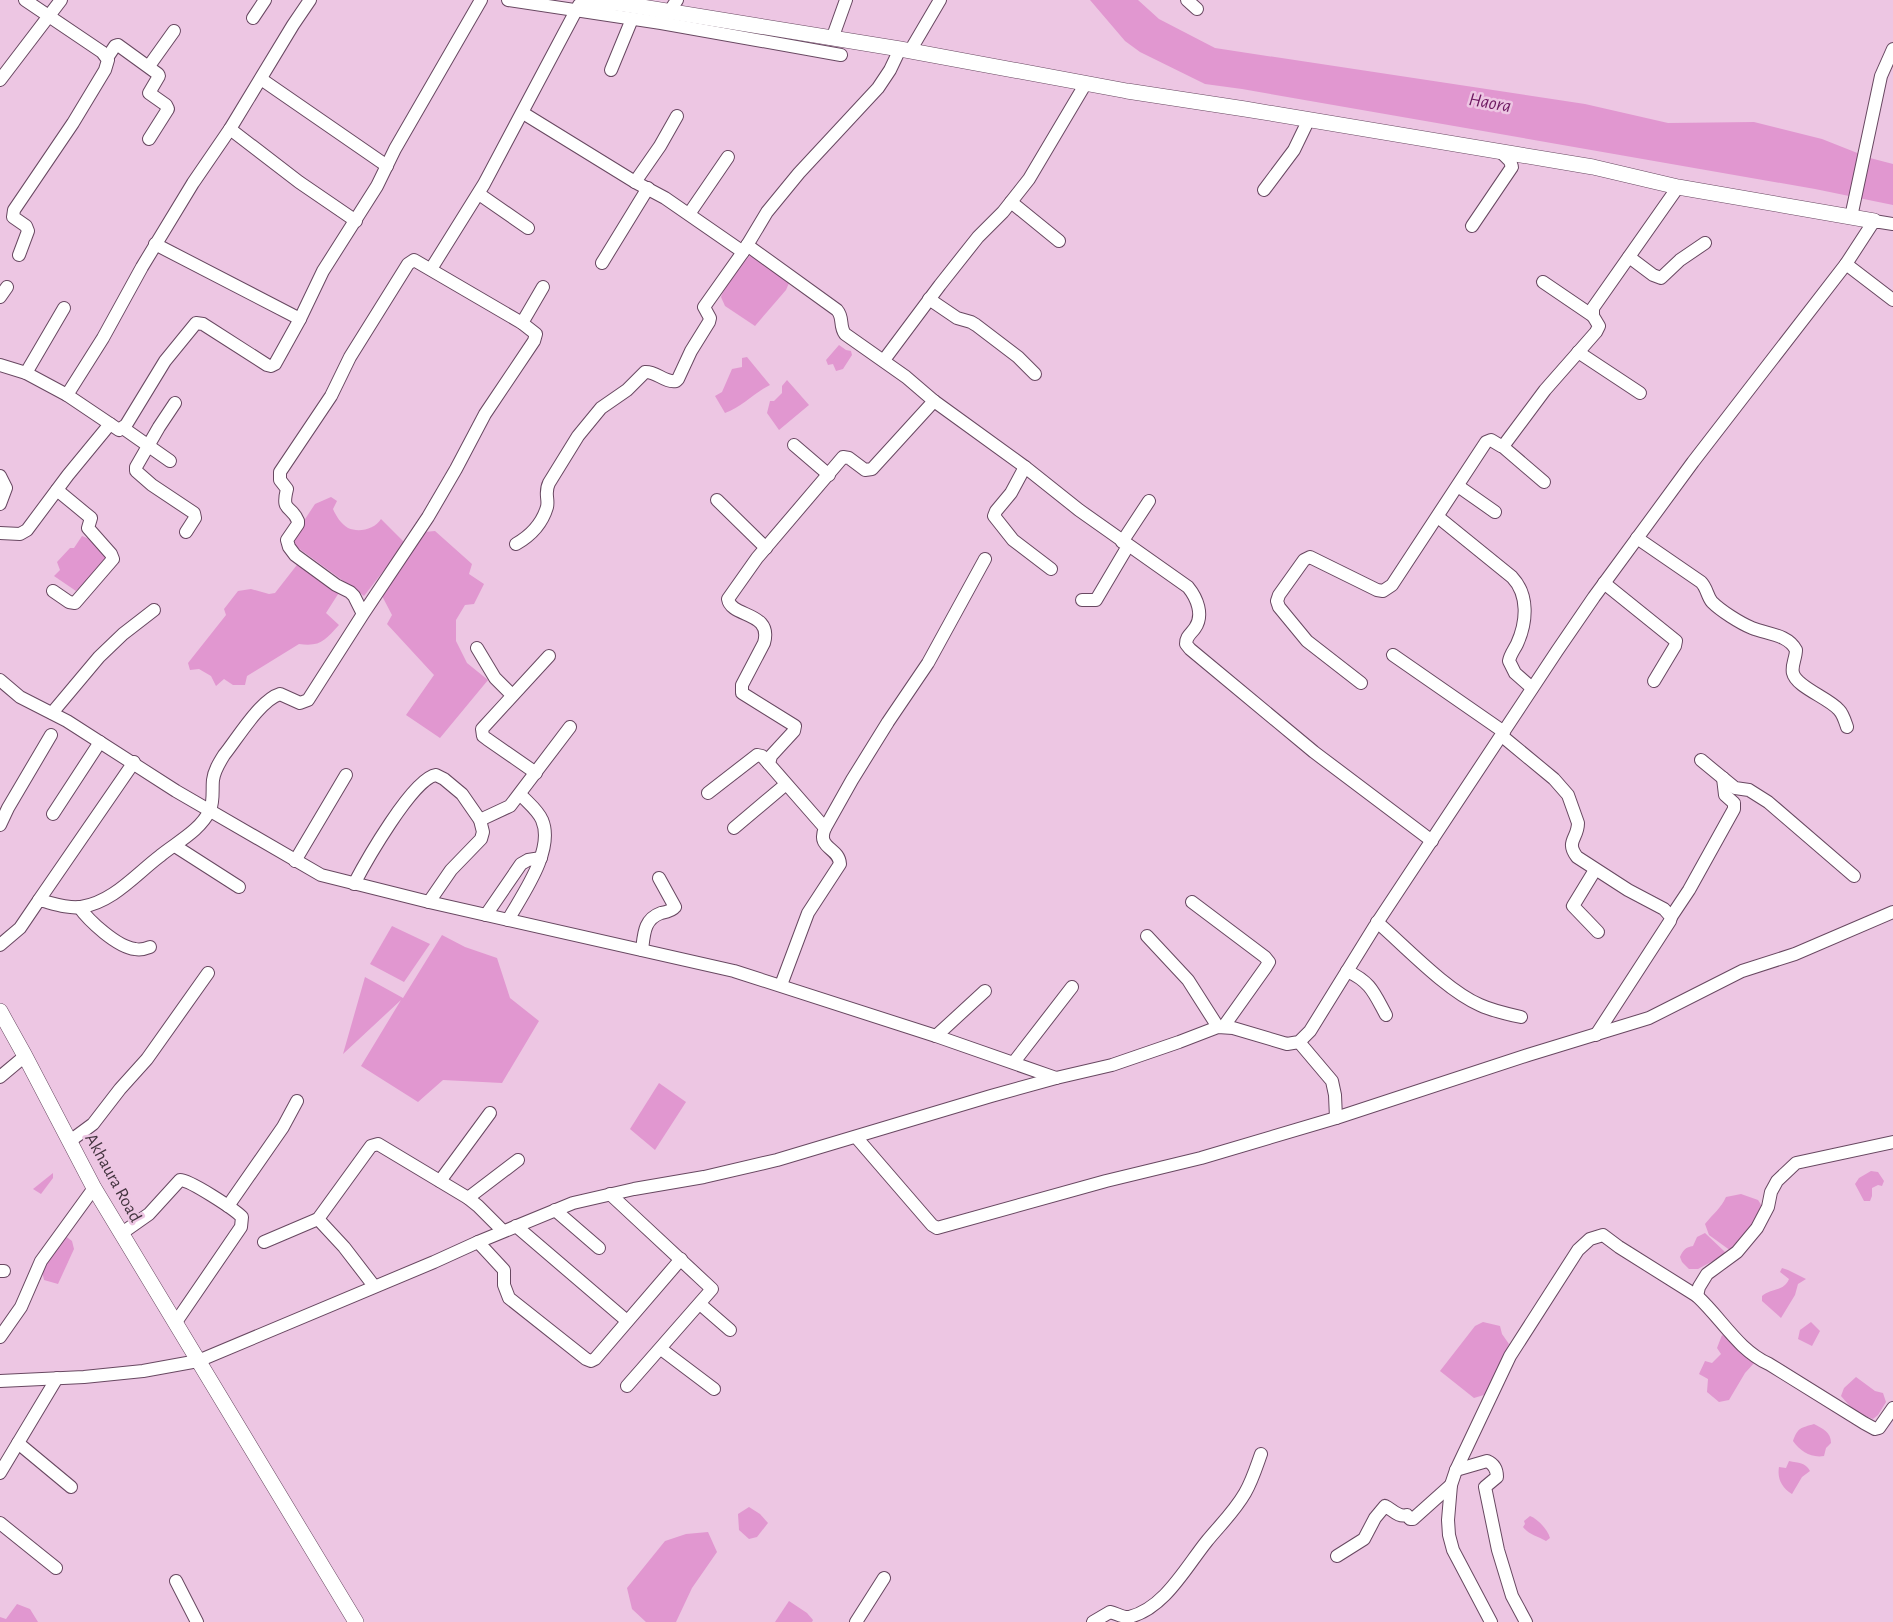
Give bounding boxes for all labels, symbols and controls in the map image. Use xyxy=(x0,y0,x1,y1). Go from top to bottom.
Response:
water label: Haora xyxy=(1467,90,1513,116)
street label: Akhaura Road xyxy=(81,1131,145,1225)

